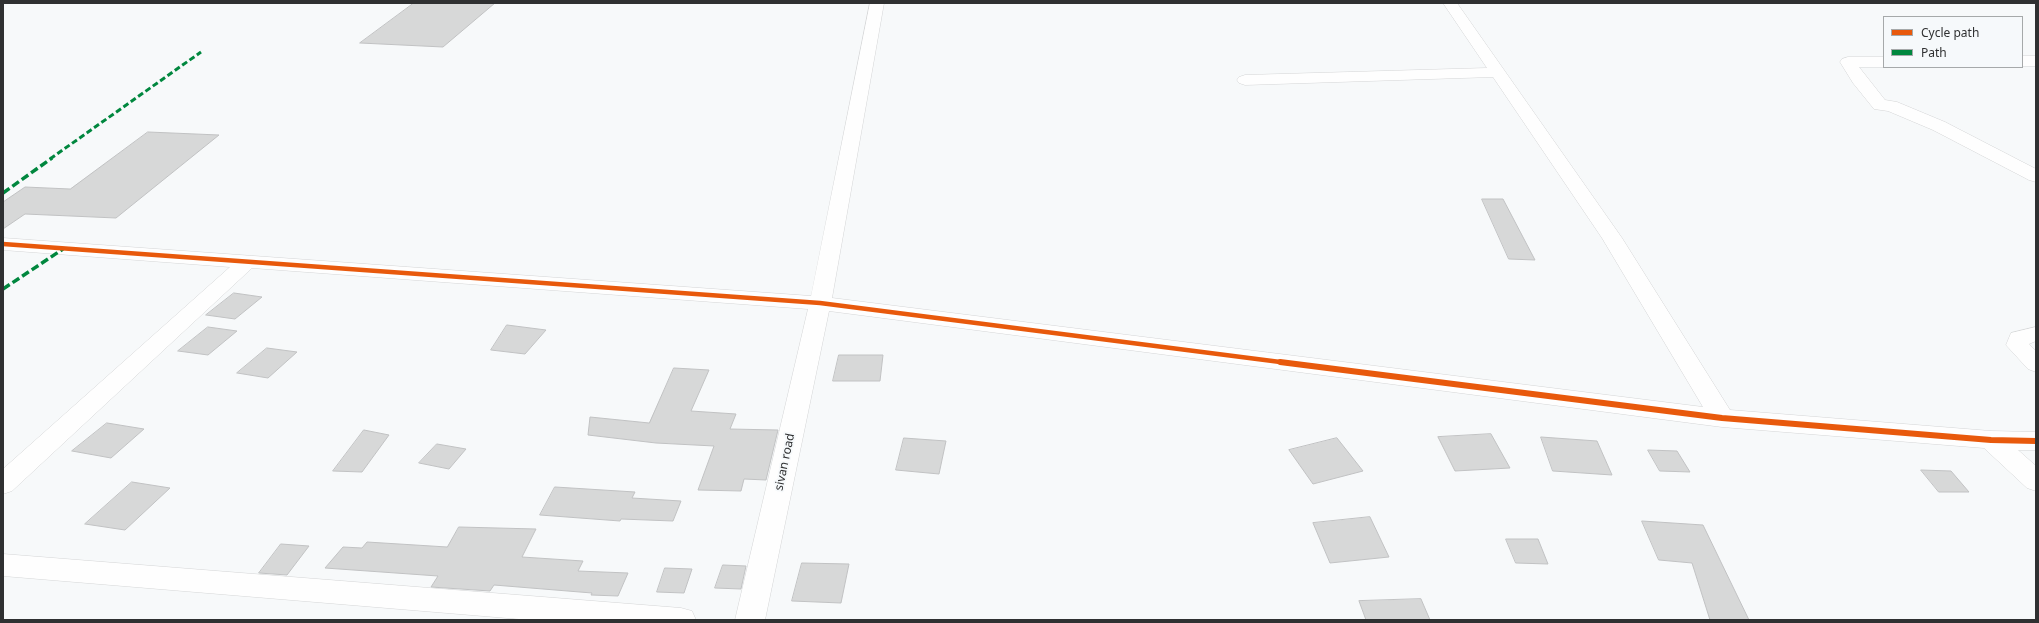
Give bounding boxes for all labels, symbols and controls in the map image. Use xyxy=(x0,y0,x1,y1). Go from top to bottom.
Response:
legend xyxy=(1883,16,2023,68)
text: Cycle path xyxy=(1921,24,1979,41)
text: Path xyxy=(1921,44,1947,61)
street label: sivan road xyxy=(772,432,798,492)

